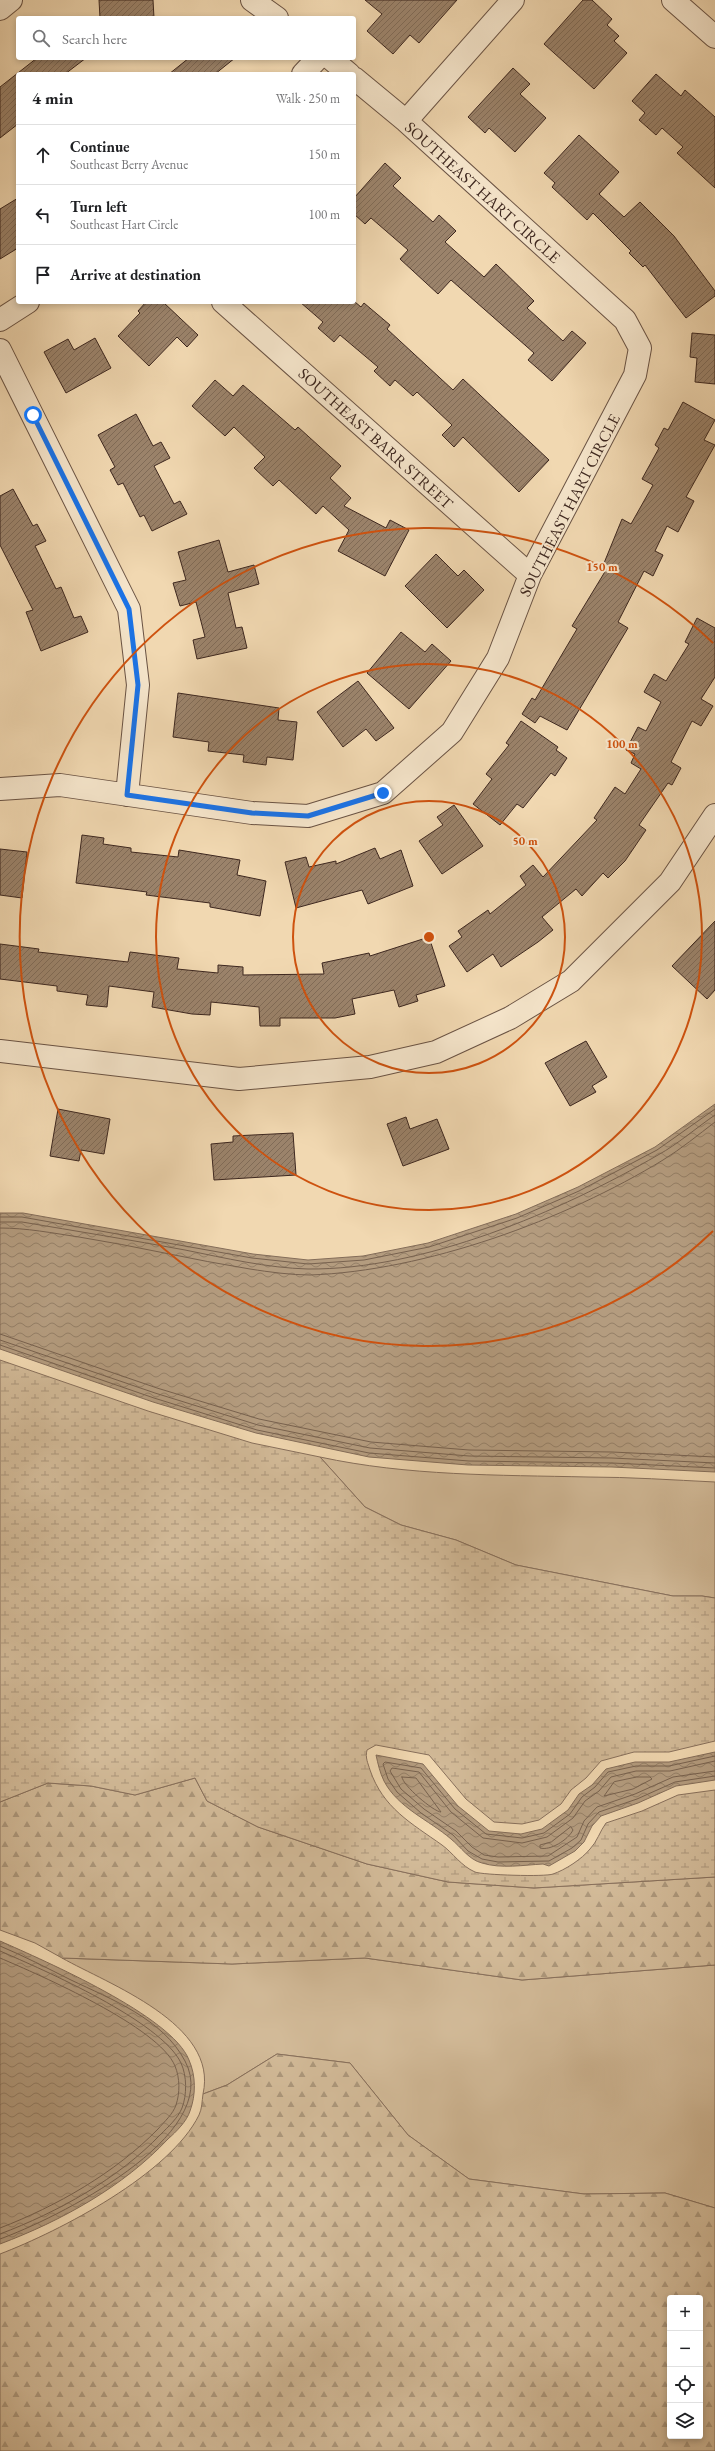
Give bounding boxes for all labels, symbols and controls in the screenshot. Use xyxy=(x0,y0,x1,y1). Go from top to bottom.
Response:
search box xyxy=(16,16,356,60)
icon: search xyxy=(30,27,52,49)
text: Search here xyxy=(62,29,127,48)
text: 4 min xyxy=(32,87,73,109)
text: Walk · 250 m xyxy=(276,90,340,107)
street label: SOUTHEAST HART CIRCLE xyxy=(400,117,565,268)
text: Continue xyxy=(70,137,130,156)
icon: ahead xyxy=(32,144,54,166)
text: 150 m xyxy=(309,146,340,163)
text: Southeast Berry Avenue xyxy=(70,156,188,173)
text: Turn left xyxy=(70,197,127,216)
icon: left xyxy=(32,204,54,226)
text: 100 m xyxy=(309,206,340,223)
text: Southeast Hart Circle xyxy=(70,216,178,233)
icon: arrive xyxy=(32,264,54,286)
text: Arrive at destination xyxy=(70,265,201,284)
street label: SOUTHEAST BARR STREET xyxy=(294,363,458,514)
route start xyxy=(24,406,42,424)
street label: SOUTHEAST HART CIRCLE xyxy=(514,410,625,600)
text: 150 m xyxy=(586,559,618,575)
text: 100 m xyxy=(606,736,638,752)
route end xyxy=(374,784,392,802)
text: 50 m xyxy=(512,833,538,849)
centre of rings xyxy=(422,930,436,944)
map controls xyxy=(667,2295,703,2439)
button: + xyxy=(667,2295,703,2331)
button: − xyxy=(667,2331,703,2367)
button: locate xyxy=(667,2367,703,2403)
button: layers xyxy=(667,2403,703,2439)

